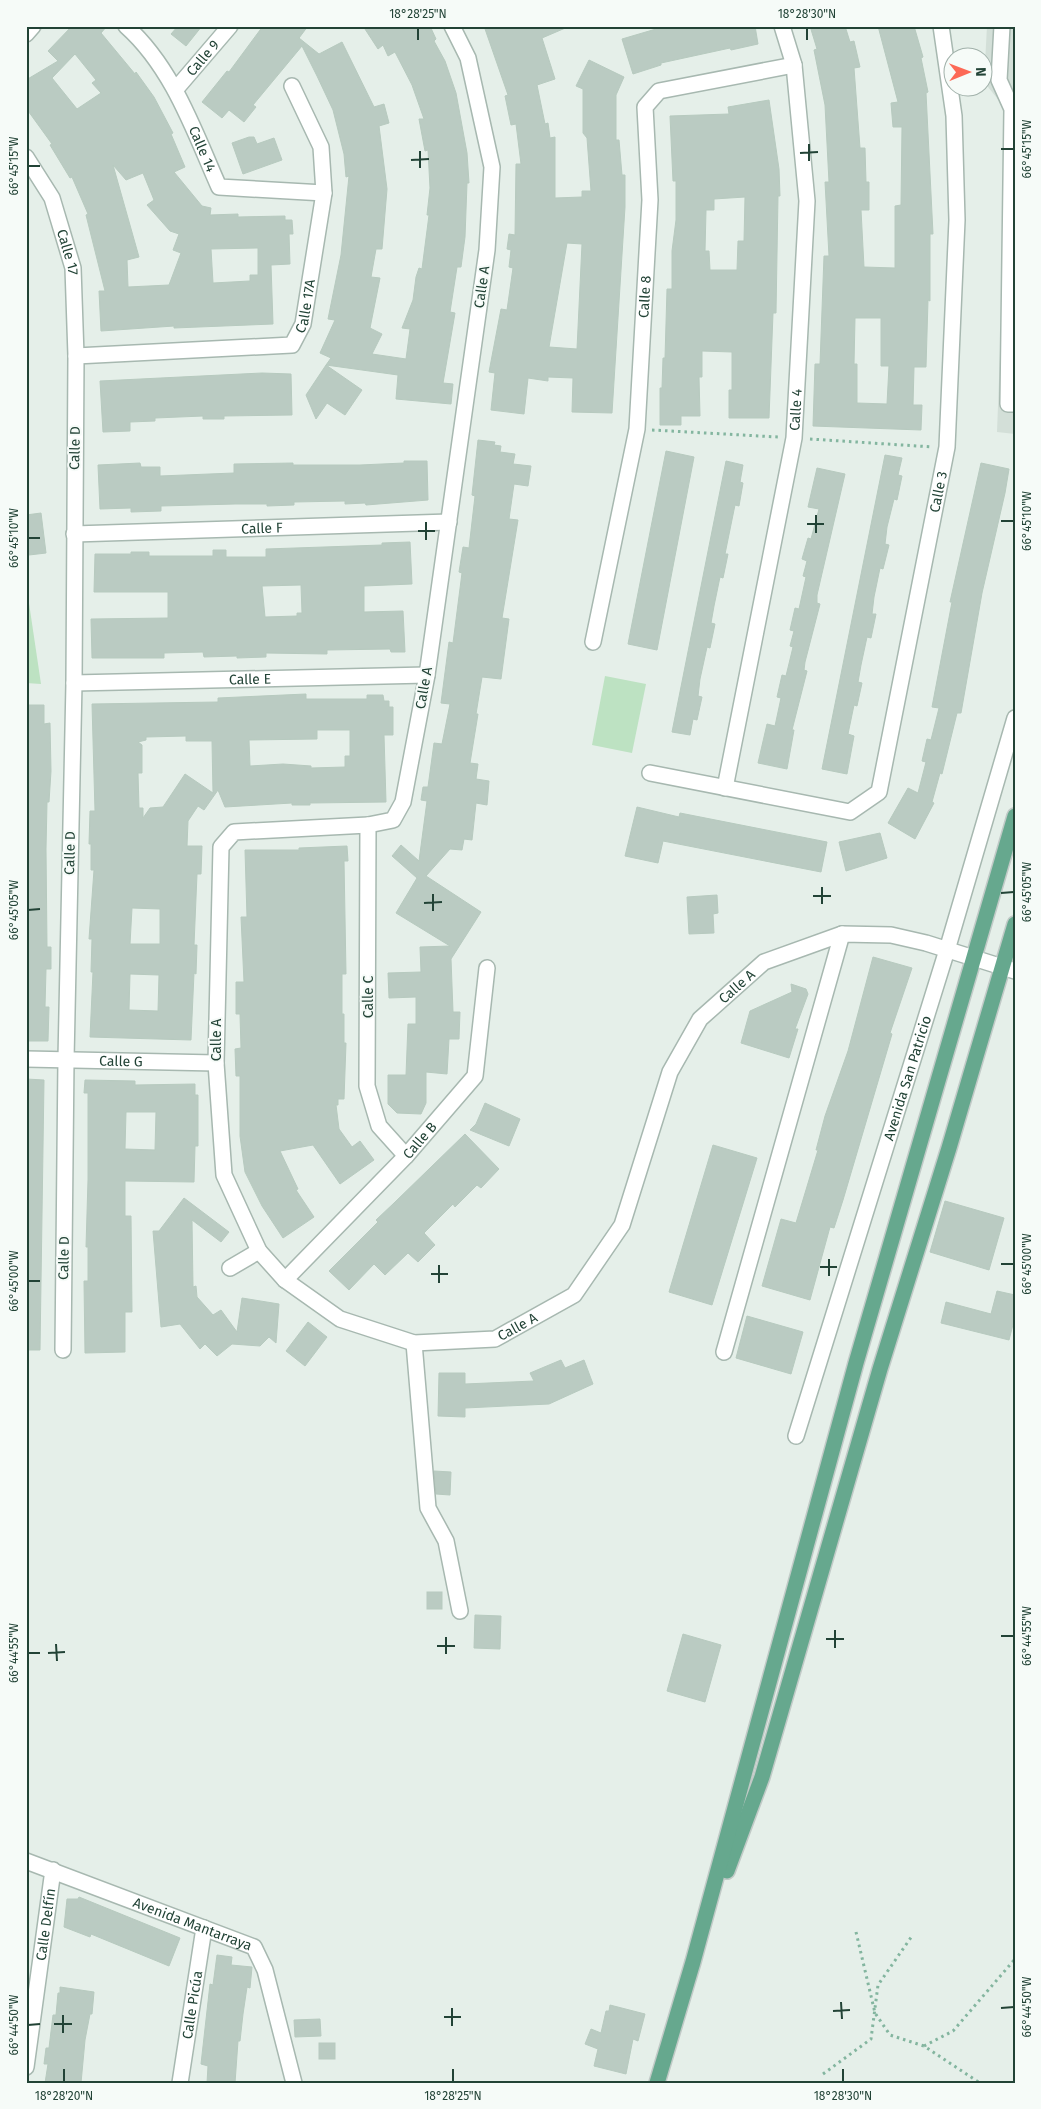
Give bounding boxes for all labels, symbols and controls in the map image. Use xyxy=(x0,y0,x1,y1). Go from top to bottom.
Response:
text: 18°28'25"N xyxy=(389,7,447,21)
text: 18°28'30"N xyxy=(778,7,836,21)
street label: Calle 9 xyxy=(183,36,223,79)
north arrow xyxy=(944,48,994,98)
text: N xyxy=(972,67,989,77)
text: 66°45'15"W xyxy=(1020,119,1034,179)
street label: Calle 14 xyxy=(185,123,220,175)
text: 66°45'15"W xyxy=(7,136,21,196)
street label: Calle 17 xyxy=(53,227,82,275)
street label: Calle A xyxy=(471,265,493,309)
street label: Calle 8 xyxy=(635,275,654,318)
street label: Calle 17A xyxy=(291,278,319,336)
street label: Calle 4 xyxy=(786,388,805,431)
street label: Calle D xyxy=(66,426,84,470)
street label: Calle 3 xyxy=(926,470,951,514)
text: 66°45'10"W xyxy=(1020,491,1034,551)
text: 66°45'10"W xyxy=(7,508,21,568)
street label: Calle F xyxy=(241,519,283,537)
street label: Calle A xyxy=(412,666,436,710)
street label: Calle E xyxy=(229,670,271,688)
street label: Calle D xyxy=(61,831,79,875)
text: 66°45'05"W xyxy=(1020,862,1034,922)
text: 66°45'05"W xyxy=(7,880,21,940)
street label: Calle A xyxy=(715,966,758,1007)
street label: Calle C xyxy=(360,976,377,1018)
street label: Avenida San Patricio xyxy=(880,1013,935,1142)
street label: Calle A xyxy=(208,1019,225,1061)
street label: Calle G xyxy=(99,1052,143,1070)
street label: Calle B xyxy=(399,1118,440,1162)
text: 66°45'00"W xyxy=(1020,1233,1034,1295)
street label: Calle D xyxy=(55,1236,73,1280)
text: 66°45'00"W xyxy=(7,1250,21,1312)
street label: Calle A xyxy=(495,1309,540,1344)
text: 66°44'55"W xyxy=(1020,1606,1034,1666)
text: 66°44'55"W xyxy=(7,1623,21,1683)
street label: Calle Delfín xyxy=(32,1887,59,1962)
street label: Avenida Mantarraya xyxy=(131,1894,254,1954)
street label: Calle Picúa xyxy=(178,1969,206,2040)
text: 66°44'50"W xyxy=(1020,1976,1034,2038)
text: 66°44'50"W xyxy=(7,1994,21,2056)
text: 18°28'20"N xyxy=(35,2089,93,2103)
text: 18°28'25"N xyxy=(424,2089,482,2103)
text: 18°28'30"N xyxy=(814,2089,872,2103)

